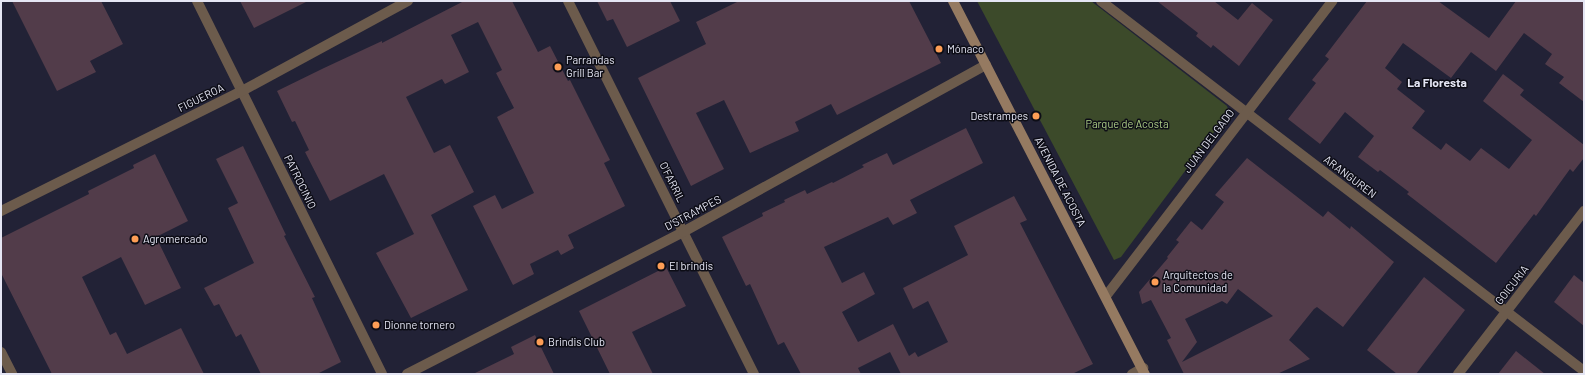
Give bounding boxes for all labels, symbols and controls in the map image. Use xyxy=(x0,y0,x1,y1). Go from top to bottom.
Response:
place label: Mónaco xyxy=(947,42,984,56)
marker: Mónaco xyxy=(934,44,944,54)
place label: Parrandas Grill Bar xyxy=(566,54,614,80)
marker: Parrandas Grill Bar xyxy=(553,62,563,72)
district label: La Floresta xyxy=(1407,76,1467,90)
street label: FIGUEROA xyxy=(176,81,226,115)
street label: JUAN DELGADO xyxy=(1181,107,1237,175)
place label: Destrampes xyxy=(970,109,1028,123)
marker: Destrampes xyxy=(1031,111,1041,121)
park label: Parque de Acosta xyxy=(1085,117,1169,131)
street label: AVENIDA DE ACOSTA xyxy=(1032,135,1088,229)
street label: PATROCINIO xyxy=(281,153,319,211)
street label: ARANGUREN xyxy=(1321,153,1379,201)
street label: O'FARRIL xyxy=(657,160,687,204)
street label: D'STRAMPES xyxy=(663,193,723,233)
place label: Agromercado xyxy=(143,232,207,246)
marker: Agromercado xyxy=(130,234,140,244)
place label: El brindis xyxy=(669,259,713,273)
marker: El brindis xyxy=(656,261,666,271)
street label: GOICURIA xyxy=(1492,263,1532,307)
place label: Arquitectos de la Comunidad xyxy=(1163,269,1233,295)
marker: Arquitectos de la Comunidad xyxy=(1150,277,1160,287)
place label: Dionne tornero xyxy=(384,318,455,332)
marker: Dionne tornero xyxy=(371,320,381,330)
place label: Brindis Club xyxy=(548,335,605,349)
marker: Brindis Club xyxy=(535,337,545,347)

